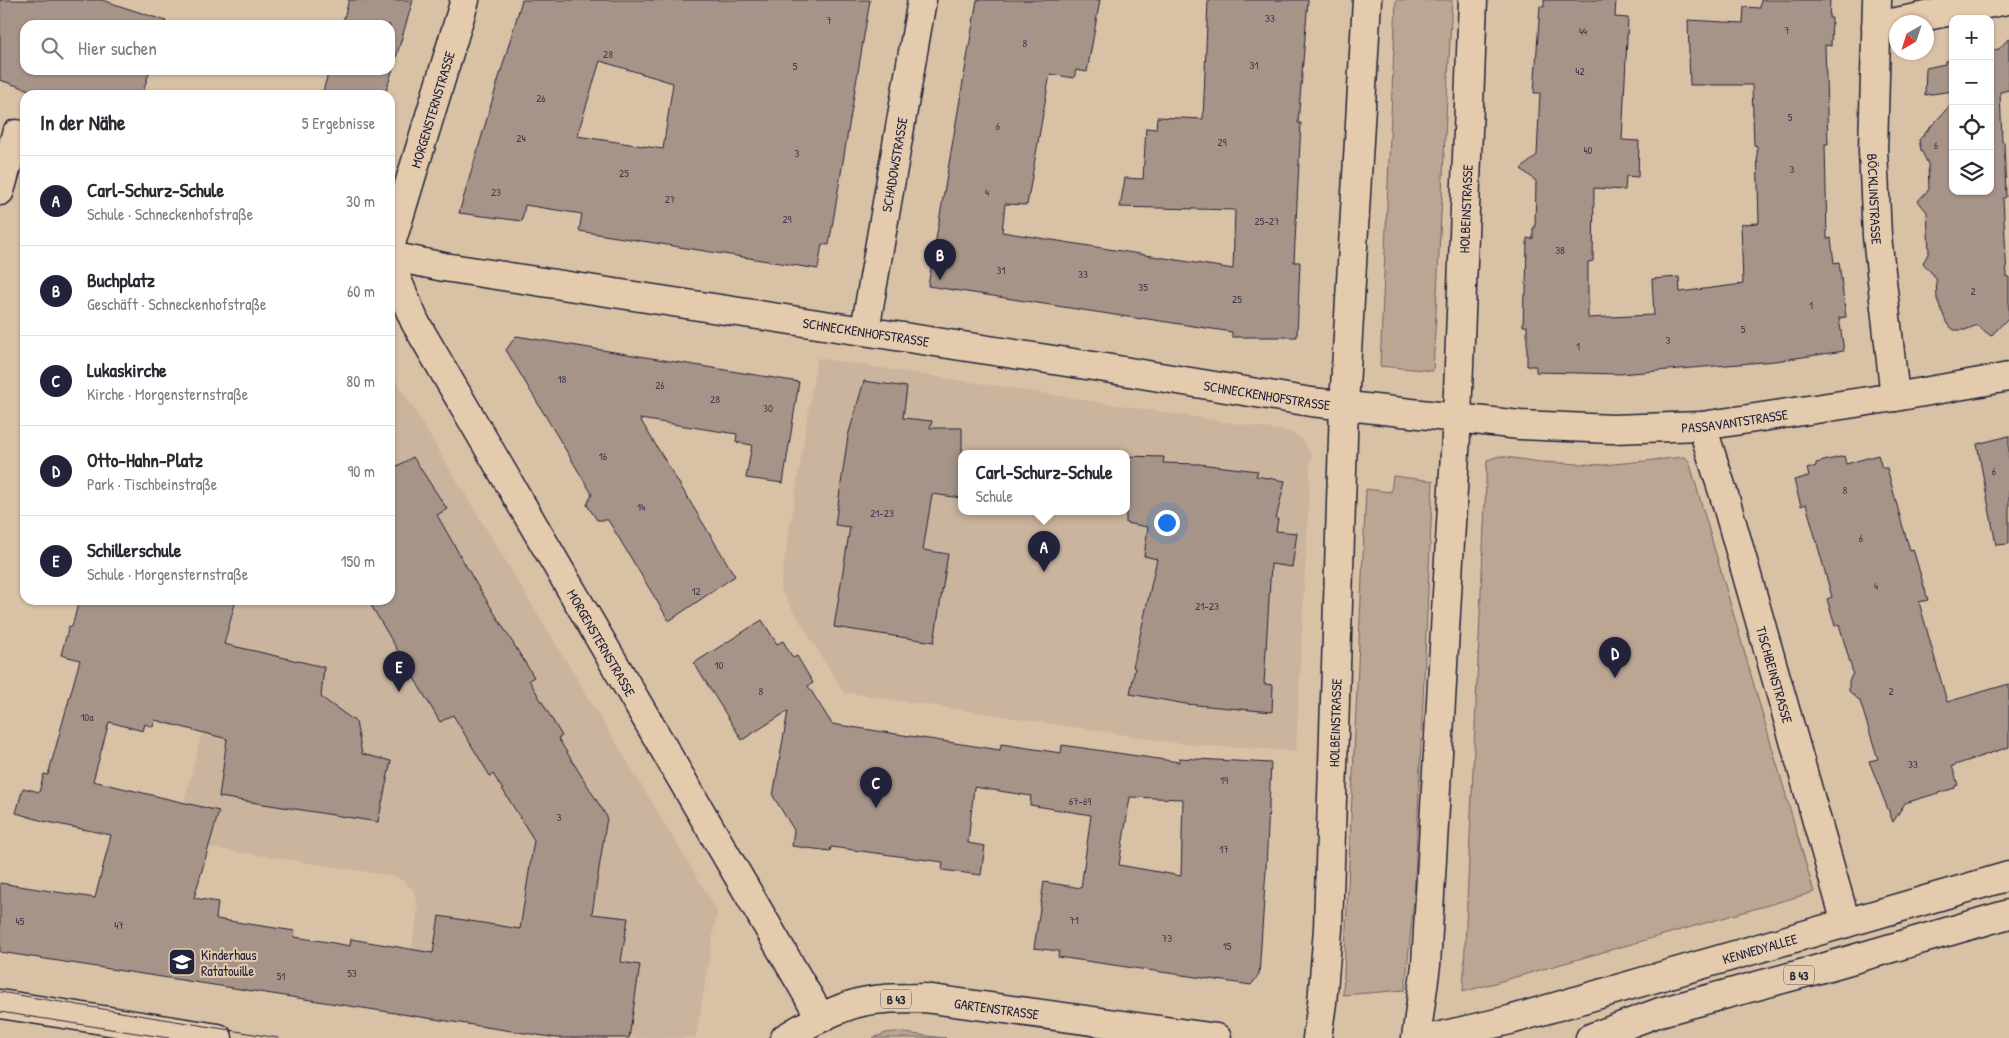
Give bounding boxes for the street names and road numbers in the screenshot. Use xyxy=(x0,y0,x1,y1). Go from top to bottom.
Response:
street label: MORGENSTERNSTRASSE xyxy=(405,48,459,170)
street label: SCHADOWSTRASSE xyxy=(876,116,911,213)
street label: BÖCKLINSTRASSE xyxy=(1864,153,1887,245)
street label: HOLBEINSTRASSE xyxy=(1454,164,1476,254)
street label: SCHNECKENHOFSTRASSE xyxy=(801,312,931,350)
street label: SCHNECKENHOFSTRASSE xyxy=(1202,375,1331,414)
street label: PASSAVANTSTRASSE xyxy=(1681,404,1789,436)
street label: MORGENSTERNSTRASSE xyxy=(563,585,641,700)
street label: TISCHBEINSTRASSE xyxy=(1752,624,1798,725)
street label: HOLBEINSTRASSE xyxy=(1323,678,1345,767)
street label: KENNEDYALLEE xyxy=(1720,928,1799,968)
road number: B 43 xyxy=(1784,966,1814,984)
road number: B 43 xyxy=(881,990,911,1009)
street label: GARTENSTRASSE xyxy=(953,993,1040,1023)

